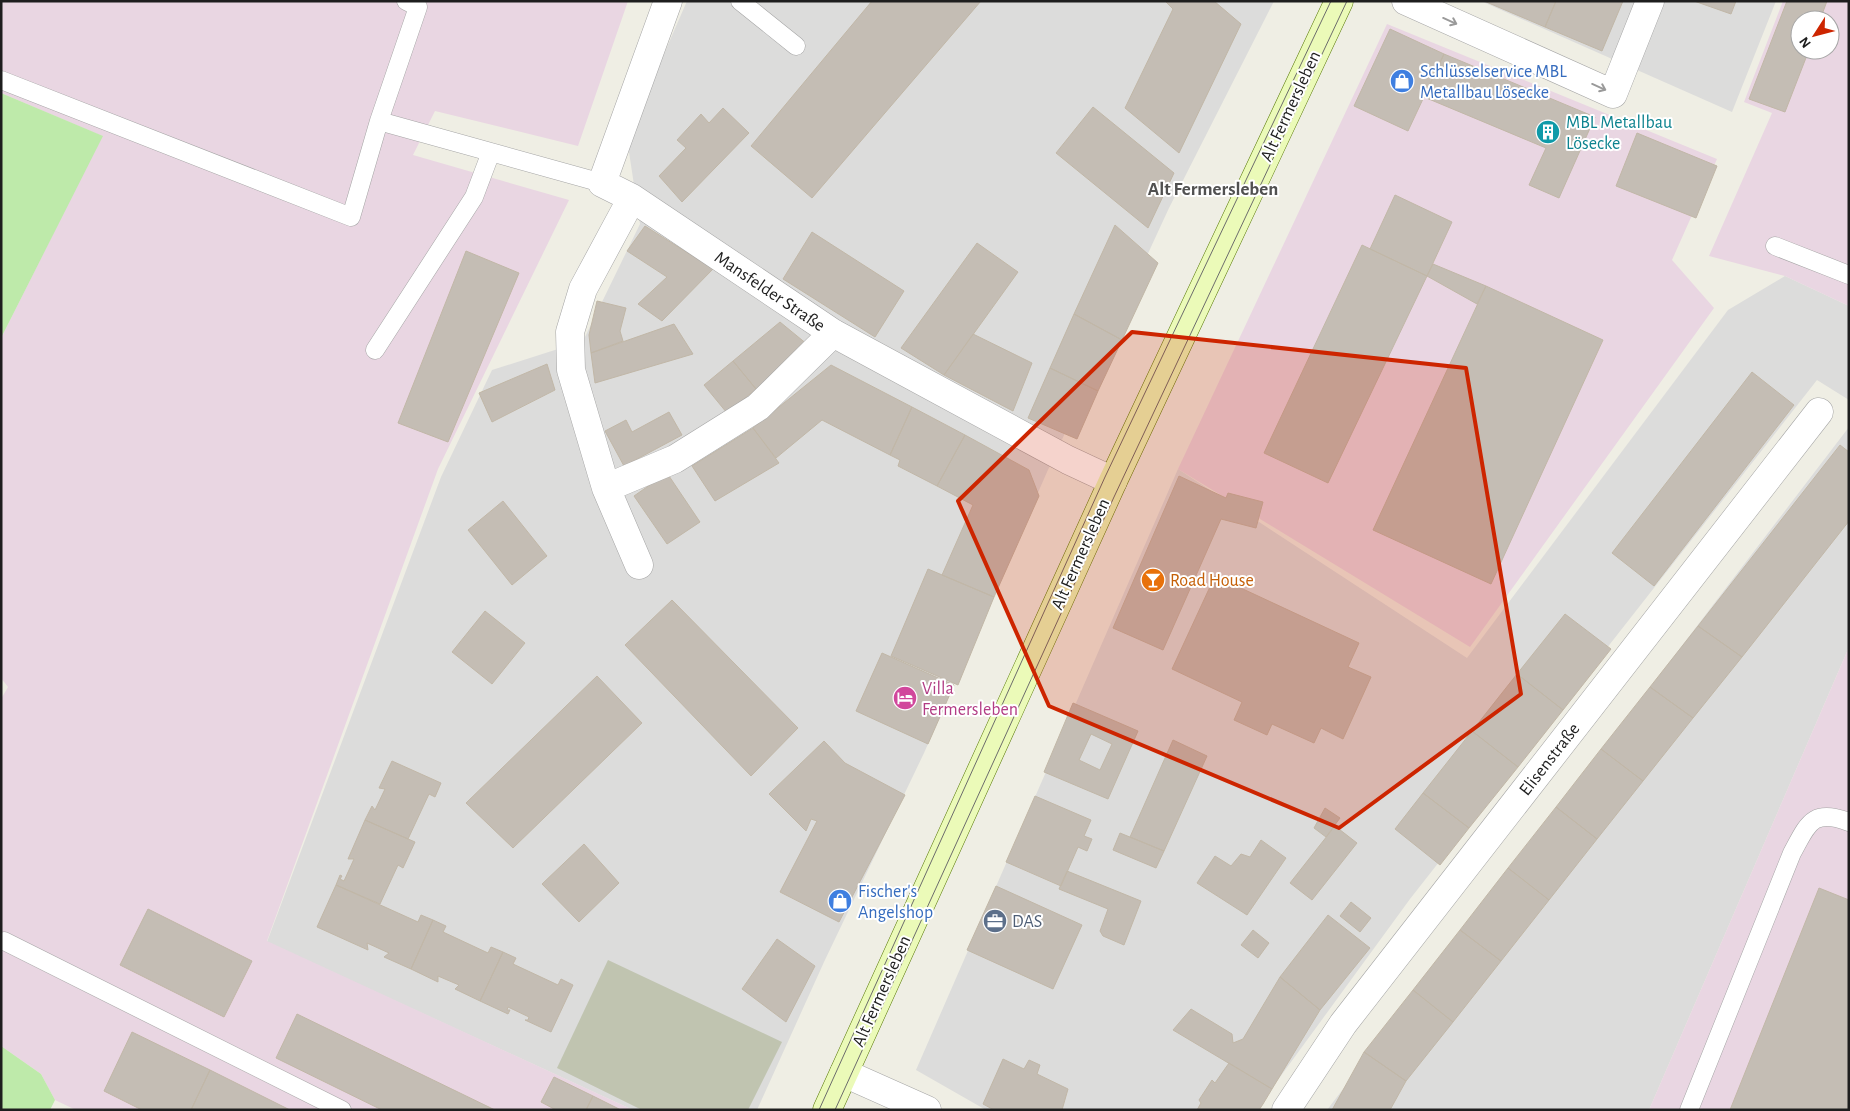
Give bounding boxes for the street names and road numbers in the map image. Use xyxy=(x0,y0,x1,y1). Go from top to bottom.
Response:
street label: Alt Fermersleben xyxy=(1257,48,1324,164)
street label: Mansfelder Straße xyxy=(711,248,828,335)
street label: Alt Fermersleben xyxy=(1048,496,1113,613)
street label: Elisenstraße xyxy=(1516,720,1583,799)
street label: Alt Fermersleben xyxy=(849,933,914,1050)

